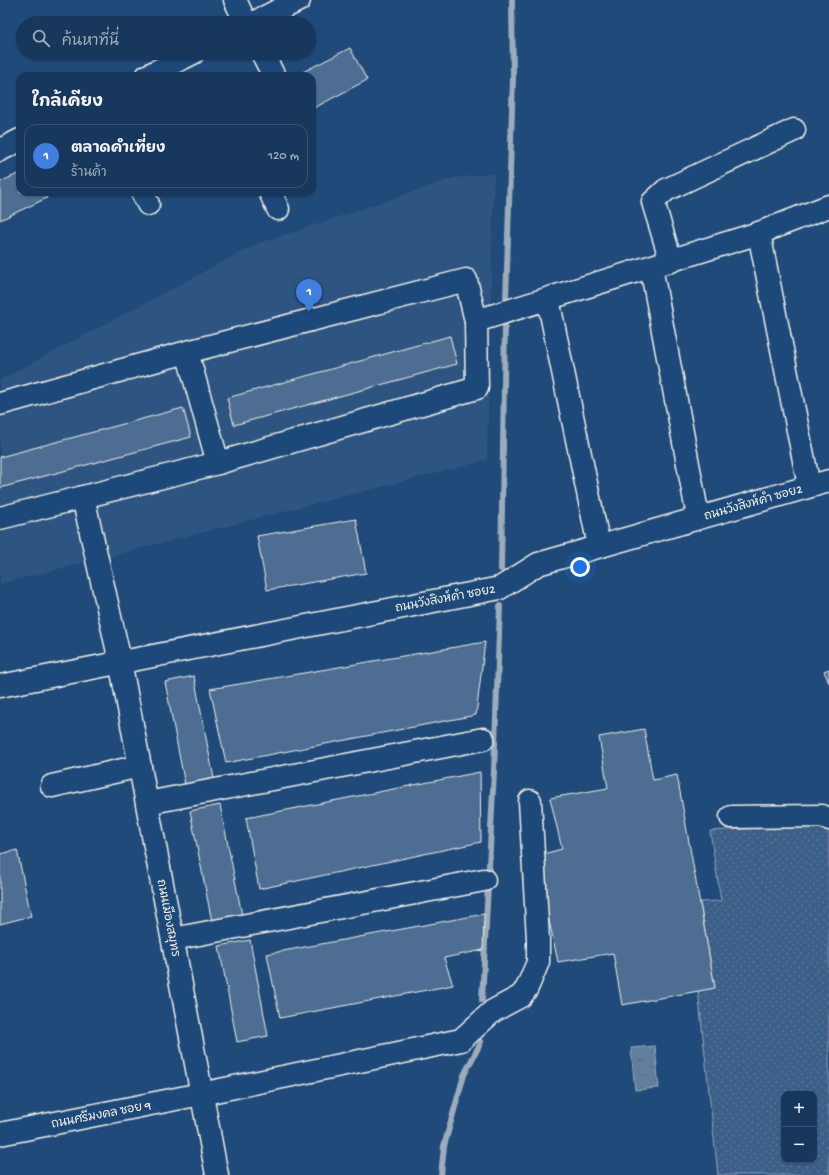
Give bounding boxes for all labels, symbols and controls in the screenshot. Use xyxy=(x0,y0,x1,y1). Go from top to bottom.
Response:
search box xyxy=(16,16,316,60)
icon: search xyxy=(30,27,52,49)
text: ค้นหาที่นี่ xyxy=(62,33,119,51)
text: ใกล้เคียง xyxy=(32,93,103,113)
text: ตลาดคำเที่ยง xyxy=(71,140,165,158)
text: 1 xyxy=(43,149,49,164)
text: 120 m xyxy=(268,149,299,164)
text: ร้านค้า xyxy=(71,166,107,181)
pin: 1 xyxy=(296,279,322,312)
street label: ถนนวังสิงห์คำ ซอย2 xyxy=(702,480,804,525)
your location xyxy=(570,557,590,577)
street label: ถนนวังสิงห์คำ ซอย2 xyxy=(394,580,497,617)
street label: ถนนเมืองสมุทร xyxy=(153,878,184,959)
map controls xyxy=(781,1091,817,1163)
button: + xyxy=(781,1091,817,1127)
street label: ถนนศรีมงคล ซอย 9 xyxy=(50,1097,152,1132)
button: − xyxy=(781,1127,817,1163)

